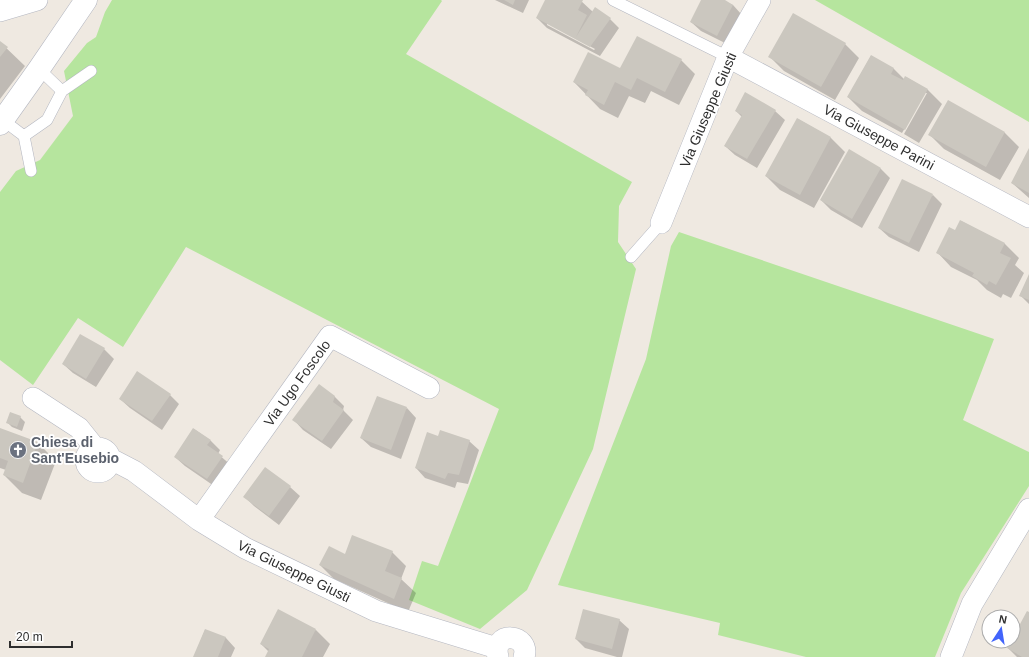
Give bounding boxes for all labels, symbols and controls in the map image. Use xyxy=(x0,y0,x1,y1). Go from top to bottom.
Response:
street label: Via Giuseppe Giusti xyxy=(677,50,739,170)
street label: Via Giuseppe Parini xyxy=(821,101,937,173)
street label: Via Ugo Foscolo xyxy=(260,337,334,429)
place label: Chiesa di Sant'Eusebio xyxy=(31,434,119,466)
church icon: Chiesa di Sant'Eusebio xyxy=(8,440,28,460)
street label: Via Giuseppe Giusti xyxy=(235,537,353,605)
north arrow xyxy=(981,609,1021,649)
text: N xyxy=(998,613,1008,626)
scale bar xyxy=(10,623,72,649)
text: 20 m xyxy=(16,630,43,644)

